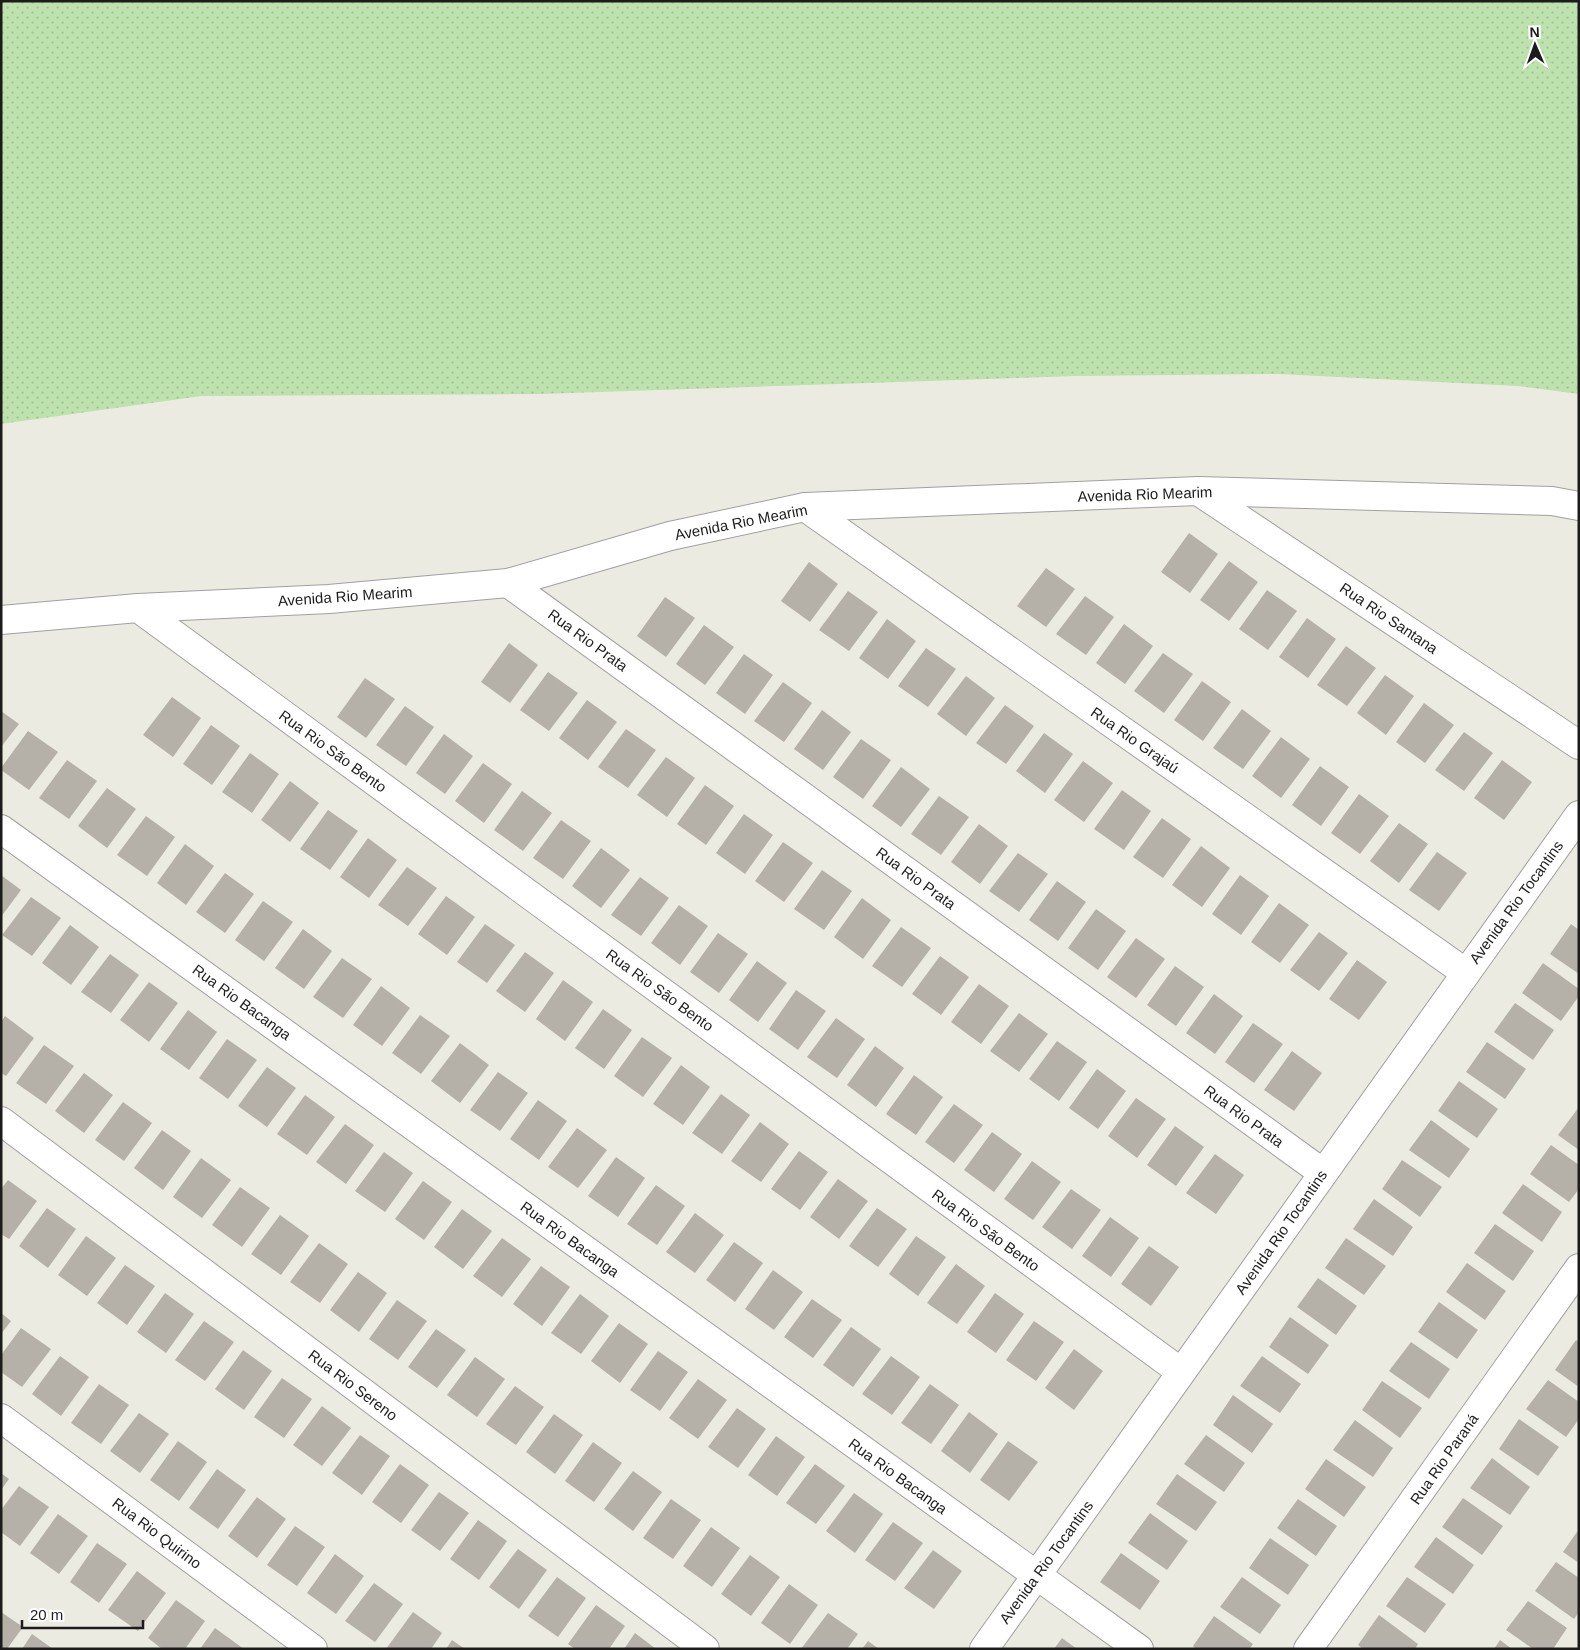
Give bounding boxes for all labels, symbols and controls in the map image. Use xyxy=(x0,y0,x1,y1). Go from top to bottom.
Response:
north arrow xyxy=(1510,20,1560,70)
text: N xyxy=(1529,24,1540,40)
street label: Avenida Rio Mearim xyxy=(1077,483,1213,505)
street label: Avenida Rio Mearim xyxy=(673,501,809,543)
street label: Rua Rio Santana xyxy=(1337,579,1442,657)
street label: Avenida Rio Mearim xyxy=(277,583,413,609)
street label: Rua Rio Prata xyxy=(545,605,632,675)
street label: Rua Rio Grajaú xyxy=(1088,703,1182,777)
street label: Rua Rio São Bento xyxy=(276,706,390,796)
street label: Avenida Rio Tocantins xyxy=(1466,837,1566,967)
street label: Rua Rio Prata xyxy=(873,843,960,913)
street label: Rua Rio São Bento xyxy=(603,945,717,1035)
street label: Rua Rio Bacanga xyxy=(189,961,295,1044)
street label: Rua Rio Prata xyxy=(1201,1081,1288,1151)
street label: Avenida Rio Tocantins xyxy=(1232,1167,1330,1297)
street label: Rua Rio São Bento xyxy=(929,1185,1043,1275)
street label: Rua Rio Bacanga xyxy=(517,1198,623,1281)
street label: Rua Rio Sereno xyxy=(305,1346,401,1424)
street label: Rua Rio Paraná xyxy=(1406,1410,1482,1508)
street label: Rua Rio Bacanga xyxy=(845,1435,951,1518)
street label: Rua Rio Quirino xyxy=(109,1494,205,1572)
street label: Avenida Rio Tocantins xyxy=(996,1497,1096,1627)
scale bar xyxy=(22,1598,144,1630)
text: 20 m xyxy=(30,1606,63,1623)

